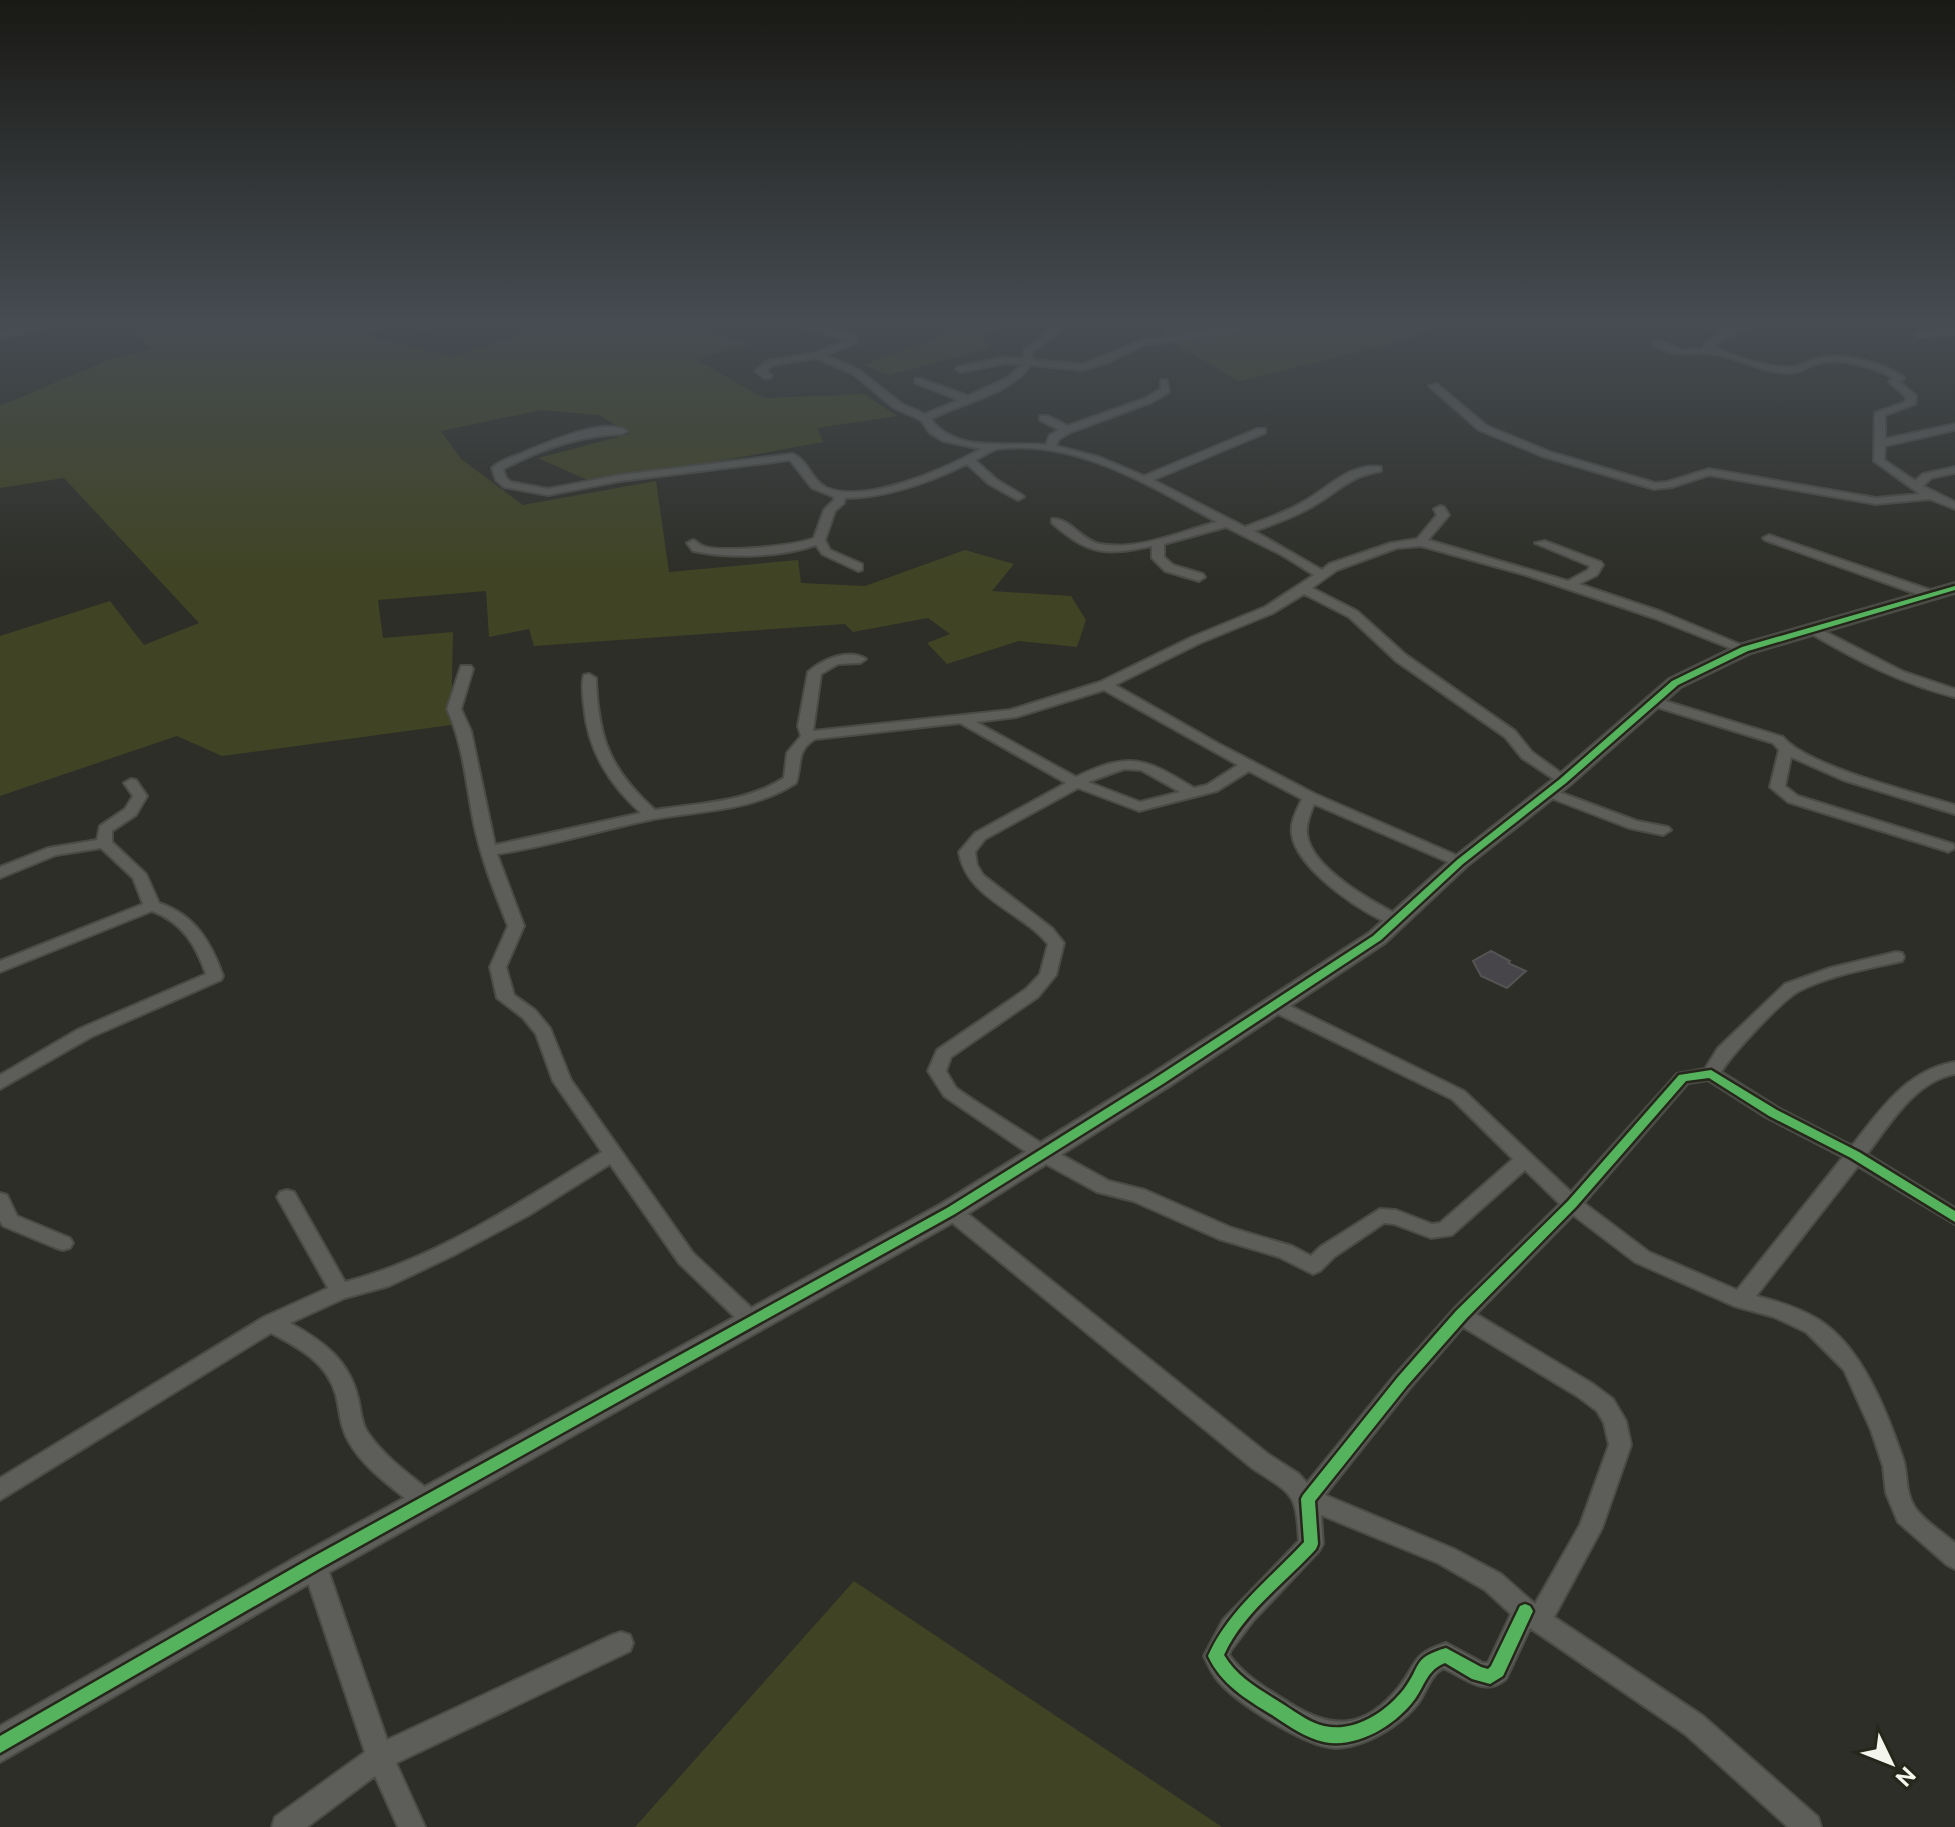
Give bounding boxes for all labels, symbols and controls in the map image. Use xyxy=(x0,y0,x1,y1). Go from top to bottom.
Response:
north arrow xyxy=(1851,1723,1931,1803)
text: N xyxy=(1890,1761,1921,1792)

